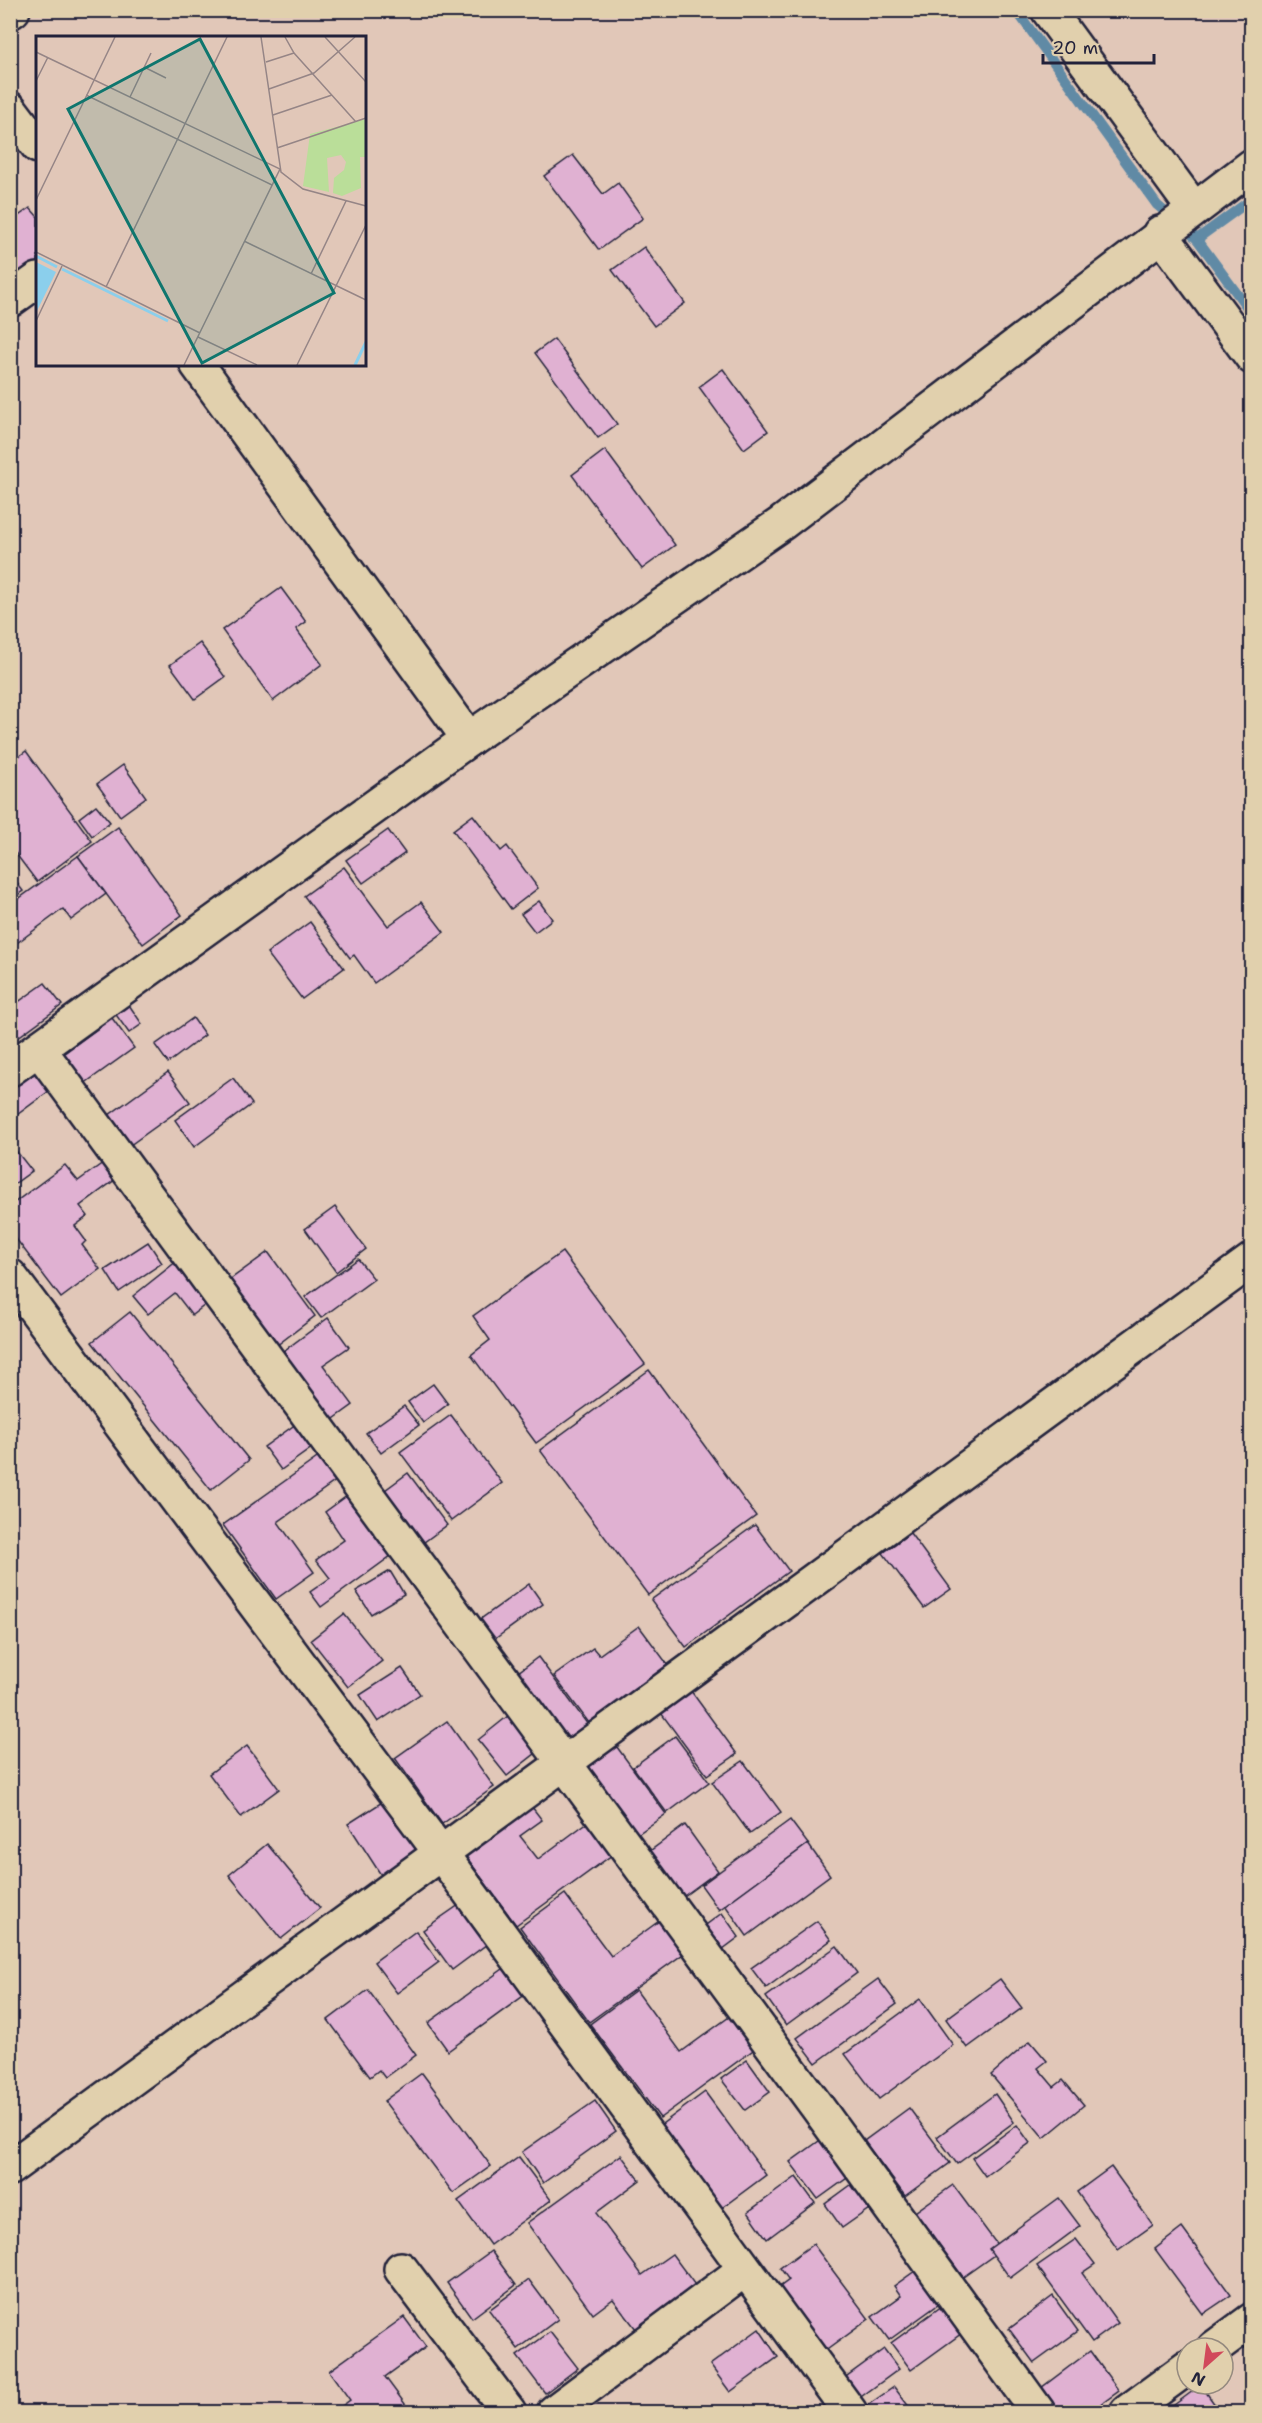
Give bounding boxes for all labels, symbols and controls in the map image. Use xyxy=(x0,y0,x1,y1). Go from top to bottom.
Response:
scale bar xyxy=(1043,27,1154,65)
inset map xyxy=(36,36,366,366)
text: 20 m xyxy=(1052,36,1098,60)
north arrow xyxy=(1175,2336,1235,2396)
text: N xyxy=(1188,2367,1209,2391)

